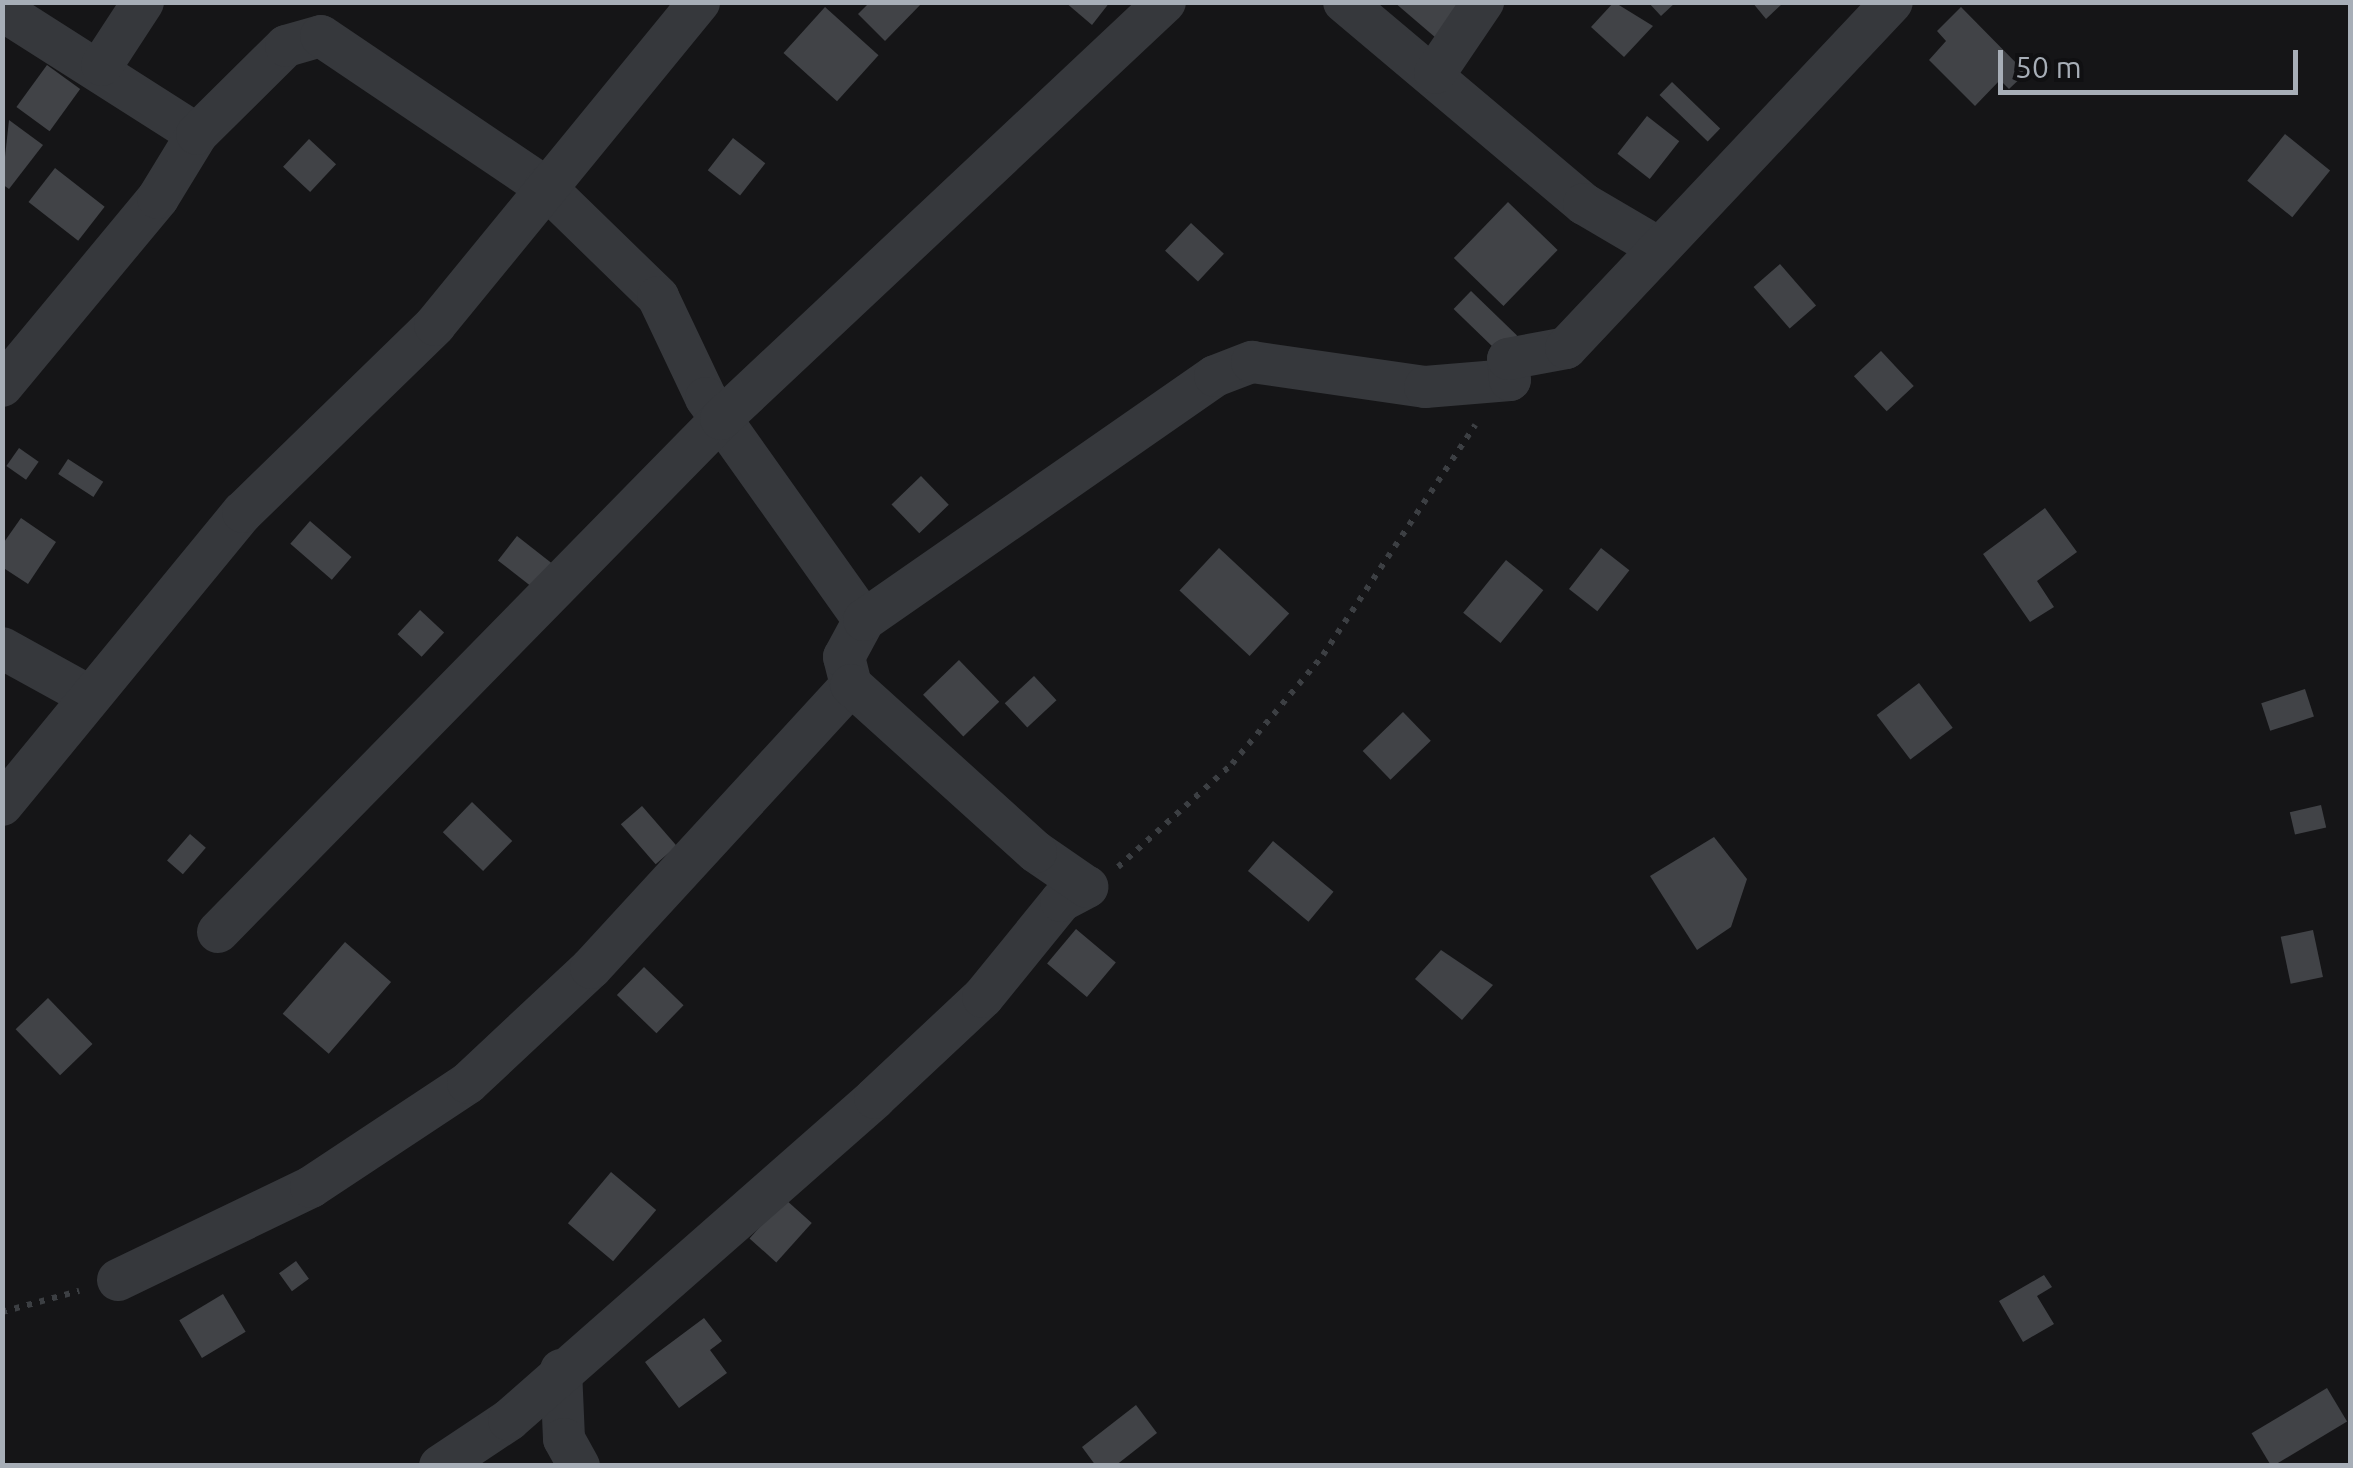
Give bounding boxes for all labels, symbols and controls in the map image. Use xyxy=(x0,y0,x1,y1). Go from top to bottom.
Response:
scale bar xyxy=(2003,30,2303,92)
text: 50 m xyxy=(2015,50,2082,84)

